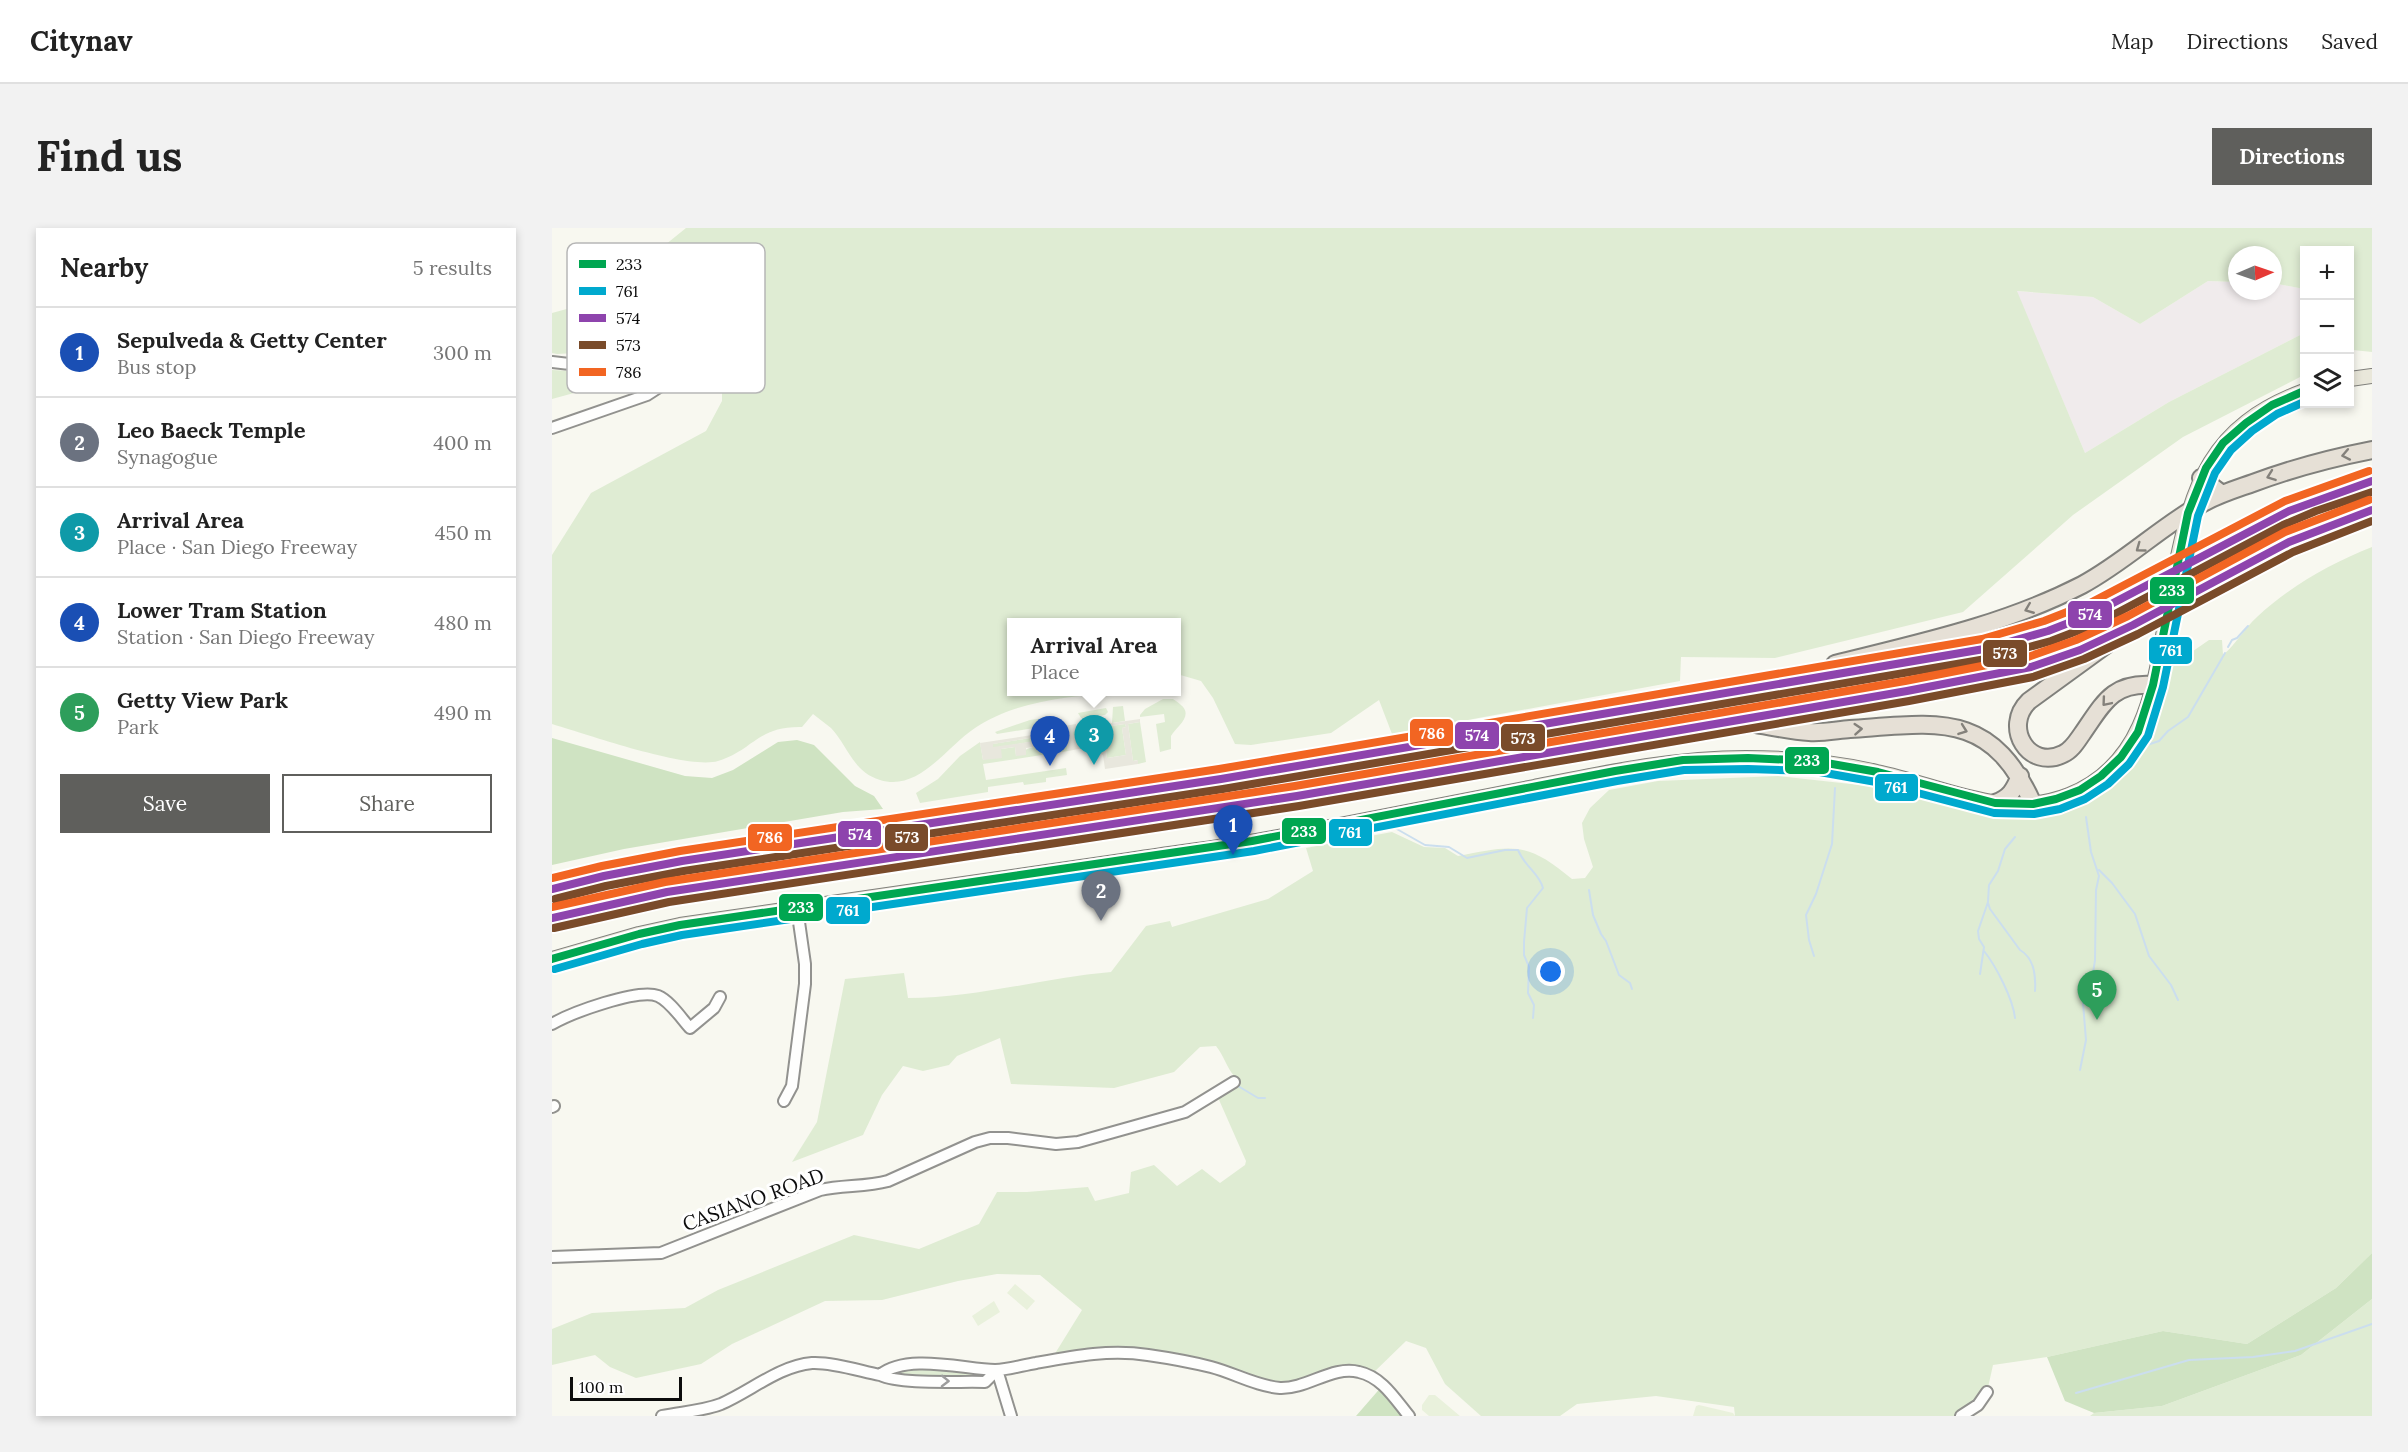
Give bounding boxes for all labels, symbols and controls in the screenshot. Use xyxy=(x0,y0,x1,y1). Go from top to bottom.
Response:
text: Citynav xyxy=(30,23,133,59)
text: Map xyxy=(2111,28,2154,55)
text: Directions xyxy=(2187,28,2288,55)
text: Saved xyxy=(2321,28,2378,55)
button: Directions xyxy=(2212,128,2372,185)
text: Find us xyxy=(36,129,182,183)
legend xyxy=(567,243,765,393)
north arrow xyxy=(2228,246,2282,300)
map controls xyxy=(2300,246,2354,408)
button: + xyxy=(2300,246,2354,300)
text: Nearby xyxy=(60,251,148,284)
text: 233 xyxy=(616,254,642,274)
text: 5 results xyxy=(413,255,492,280)
text: 761 xyxy=(616,281,639,301)
button: − xyxy=(2300,300,2354,354)
text: 574 xyxy=(616,308,641,328)
text: Sepulveda & Getty Center xyxy=(117,326,387,354)
text: 573 xyxy=(616,335,641,355)
text: 1 xyxy=(75,340,84,365)
text: 300 m xyxy=(433,340,492,365)
text: Bus stop xyxy=(117,354,196,379)
button: layers xyxy=(2300,354,2354,408)
text: 786 xyxy=(616,362,642,382)
text: Leo Baeck Temple xyxy=(117,416,306,444)
text: 2 xyxy=(74,430,85,455)
text: 400 m xyxy=(433,430,492,455)
text: Synagogue xyxy=(117,444,218,469)
one-way arrow xyxy=(2342,448,2352,461)
one-way arrow xyxy=(2266,469,2277,481)
text: Arrival Area xyxy=(117,506,244,534)
text: 3 xyxy=(74,520,85,545)
text: 450 m xyxy=(435,520,492,545)
text: Place · San Diego Freeway xyxy=(117,534,357,559)
one-way arrow xyxy=(2136,540,2147,551)
line badge: 233 xyxy=(2149,576,2195,605)
text: 233 xyxy=(2159,580,2185,600)
text: Lower Tram Station xyxy=(117,596,327,624)
line badge: 574 xyxy=(2067,600,2113,629)
one-way arrow xyxy=(2025,602,2036,614)
text: 574 xyxy=(2078,604,2103,624)
text: 4 xyxy=(74,610,85,635)
text: 480 m xyxy=(434,610,492,635)
popup xyxy=(1007,618,1181,696)
text: Station · San Diego Freeway xyxy=(117,624,375,649)
text: Arrival Area xyxy=(1030,631,1158,659)
line badge: 761 xyxy=(2148,636,2193,665)
line badge: 573 xyxy=(1982,639,2028,668)
text: 761 xyxy=(2159,640,2183,660)
text: 573 xyxy=(1992,643,2018,663)
text: Place xyxy=(1030,659,1080,684)
text: Getty View Park xyxy=(117,686,288,714)
one-way arrow xyxy=(2102,695,2113,706)
text: 5 xyxy=(74,700,85,725)
text: 490 m xyxy=(434,700,492,725)
text: Park xyxy=(117,714,159,739)
pin: 4 xyxy=(1030,716,1070,766)
pin: 3 xyxy=(1074,716,1114,765)
line badge: 786 xyxy=(1409,718,1454,747)
line badge: 574 xyxy=(1454,721,1500,750)
one-way arrow xyxy=(1853,722,1862,735)
text: 786 xyxy=(1419,723,1445,743)
line badge: 573 xyxy=(1500,723,1546,752)
one-way arrow xyxy=(1958,723,1968,736)
text: 574 xyxy=(1465,725,1490,745)
text: 573 xyxy=(1510,728,1536,748)
line badge: 233 xyxy=(1784,746,1830,775)
text: 233 xyxy=(1794,750,1820,770)
line badge: 761 xyxy=(1874,773,1919,802)
button: Save xyxy=(60,774,270,833)
button: Share xyxy=(282,774,492,833)
text: 761 xyxy=(1884,777,1908,797)
pin: 1 xyxy=(1214,806,1252,855)
line badge: 233 xyxy=(1281,817,1327,845)
line badge: 761 xyxy=(1328,818,1373,847)
line badge: 574 xyxy=(837,820,882,848)
text: 233 xyxy=(1291,821,1317,841)
text: 761 xyxy=(1338,822,1362,842)
line badge: 786 xyxy=(747,823,793,852)
line badge: 573 xyxy=(884,823,929,852)
text: 574 xyxy=(848,824,873,844)
text: 786 xyxy=(757,827,783,847)
text: 573 xyxy=(894,827,920,847)
pin: 2 xyxy=(1082,872,1120,921)
line badge: 233 xyxy=(778,893,824,922)
line badge: 761 xyxy=(825,896,871,925)
text: 233 xyxy=(788,897,814,917)
text: 761 xyxy=(836,900,860,920)
your location xyxy=(1536,957,1565,986)
pin: 5 xyxy=(2078,970,2116,1020)
street label: CASIANO ROAD xyxy=(679,1162,827,1236)
scale bar xyxy=(570,1374,682,1402)
one-way arrow xyxy=(941,1375,950,1387)
text: 100 m xyxy=(579,1377,623,1397)

